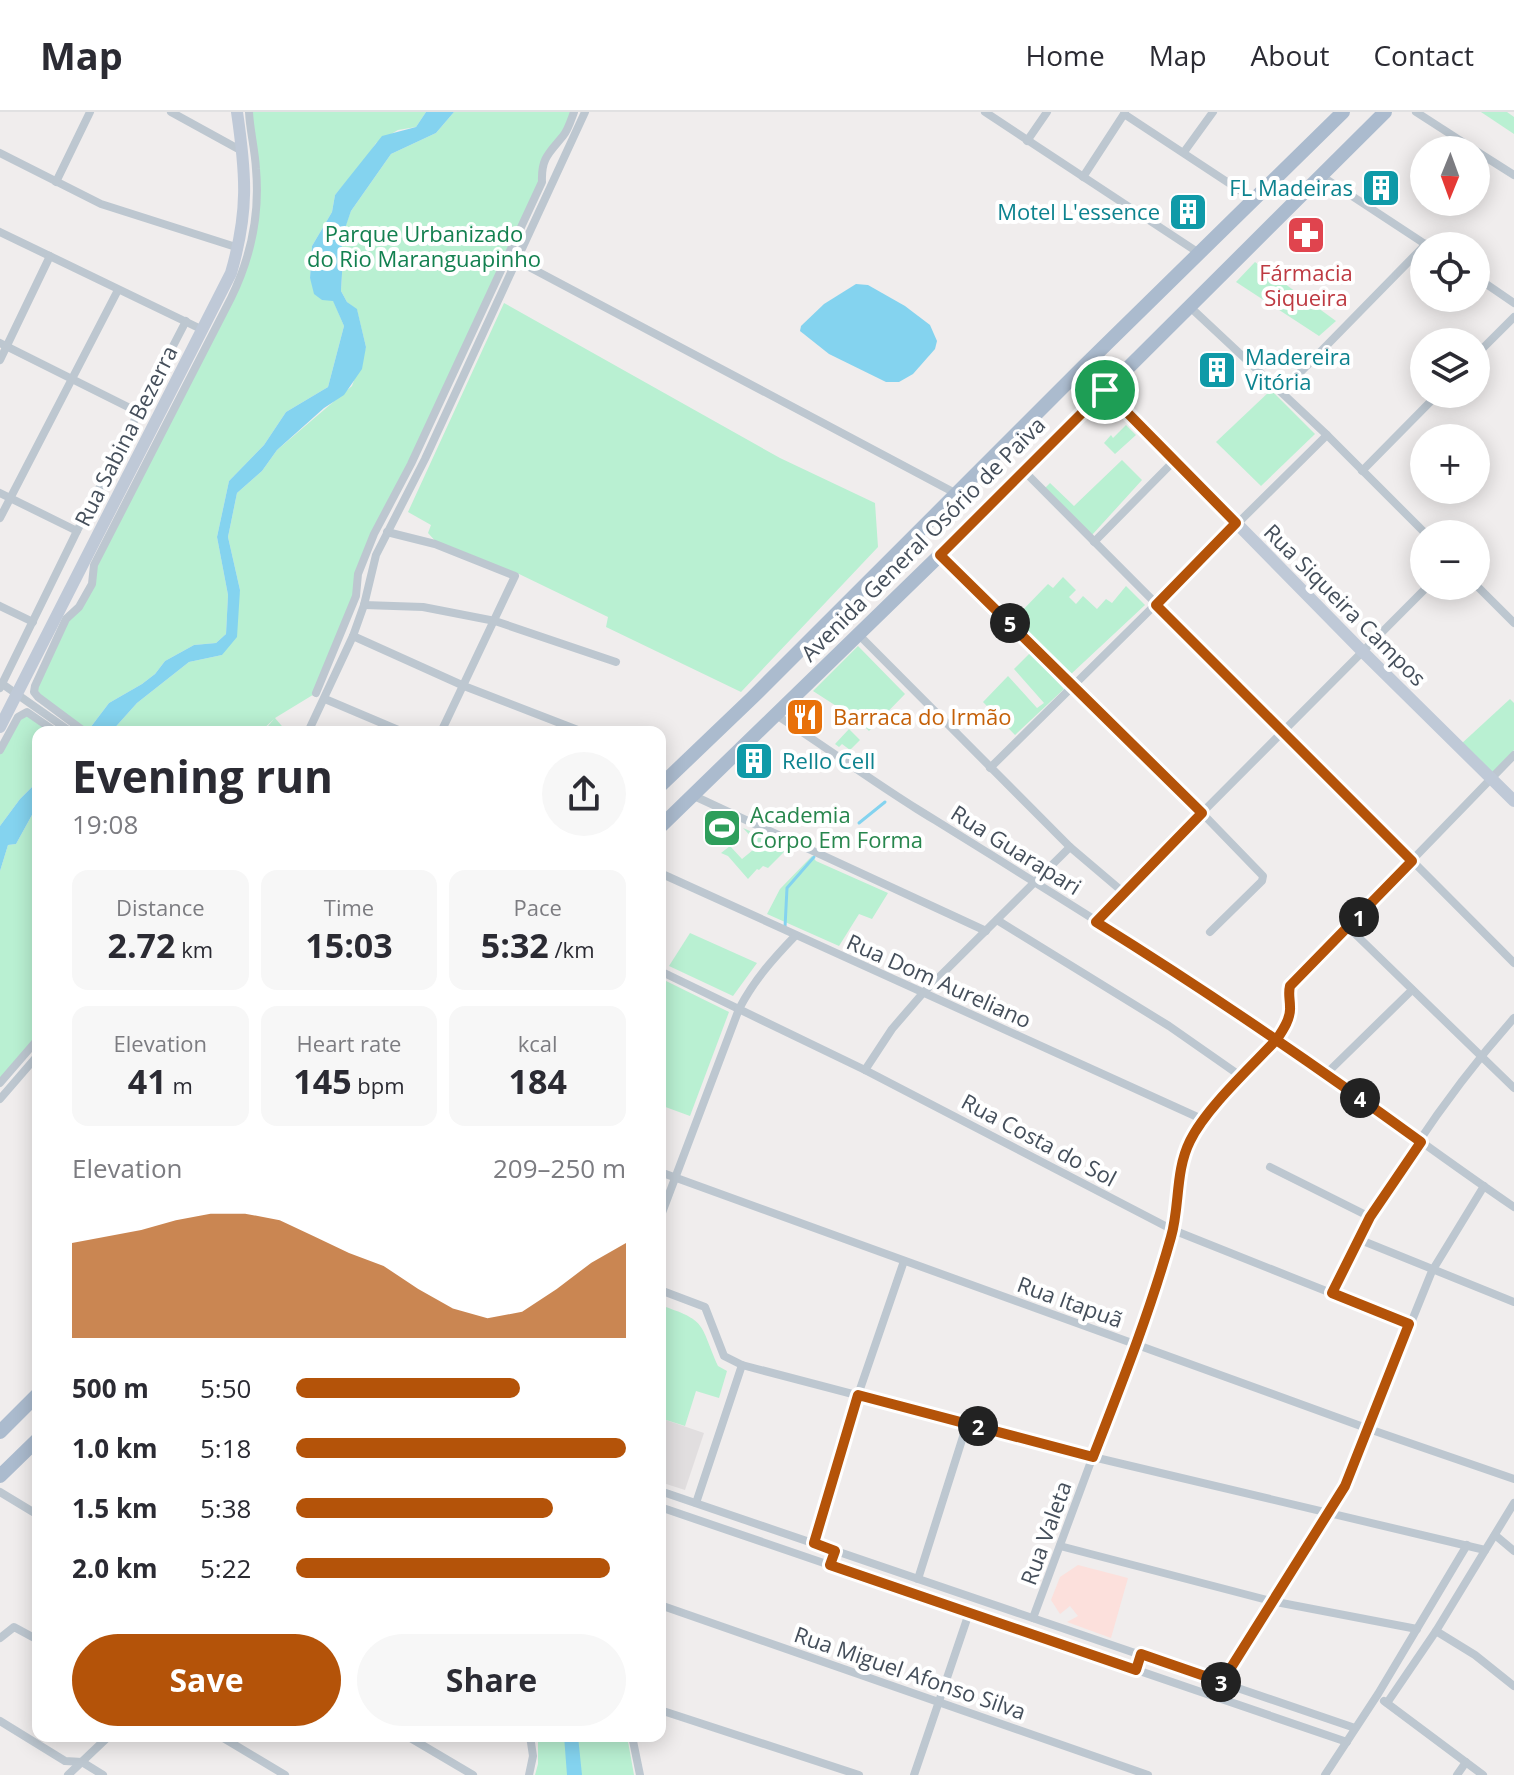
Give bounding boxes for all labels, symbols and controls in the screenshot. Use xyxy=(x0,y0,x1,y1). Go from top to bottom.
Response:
text: Map xyxy=(40,29,123,81)
text: Home xyxy=(1026,36,1105,74)
text: Map xyxy=(1149,36,1207,74)
text: About xyxy=(1251,36,1329,74)
text: Contact xyxy=(1373,36,1474,74)
north arrow xyxy=(1410,136,1490,216)
map controls xyxy=(1410,136,1490,600)
building icon: FL Madeiras xyxy=(1360,167,1402,209)
place label: FL Madeiras xyxy=(1229,172,1353,202)
building icon: Motel L'essence xyxy=(1167,191,1209,233)
place label: Motel L'essence xyxy=(997,196,1160,226)
pharmacy icon: Fármacia Siqueira xyxy=(1285,214,1327,256)
park label: Parque Urbanizado do Rio Maranguapinho xyxy=(307,218,541,273)
button: locate xyxy=(1410,232,1490,312)
place label: Fármacia Siqueira xyxy=(1259,257,1353,312)
button: layers xyxy=(1410,328,1490,408)
street label: Rua Sabina Bezerra xyxy=(67,340,184,531)
place label: Madereira Vitória xyxy=(1245,341,1351,396)
building icon: Madereira Vitória xyxy=(1196,349,1238,391)
pin xyxy=(1071,356,1139,424)
icon: arrive xyxy=(1083,368,1127,412)
street label: Avenida General Osório de Paiva xyxy=(793,409,1051,667)
button: + xyxy=(1410,424,1490,504)
street label: Rua Siqueira Campos xyxy=(1258,517,1433,692)
button: − xyxy=(1410,520,1490,600)
pin: 5 xyxy=(990,603,1030,643)
text: 5 xyxy=(1004,608,1016,638)
restaurant icon: Barraca do Irmão xyxy=(784,696,826,738)
place label: Barraca do Irmão xyxy=(833,701,1012,731)
building icon: Rello Cell xyxy=(733,740,775,782)
place label: Rello Cell xyxy=(782,745,875,775)
text: Evening run xyxy=(72,746,333,806)
button: share xyxy=(542,752,626,836)
street label: Rua Guarapari xyxy=(946,797,1087,901)
place label: Academia Corpo Em Forma xyxy=(750,799,923,854)
text: 19:08 xyxy=(72,806,138,842)
sports icon: Academia Corpo Em Forma xyxy=(701,807,743,849)
text: Distance xyxy=(116,892,205,922)
text: Time xyxy=(324,892,374,922)
text: Pace xyxy=(513,892,562,922)
pin: 1 xyxy=(1339,897,1379,937)
text: 1 xyxy=(1353,902,1365,932)
text: 2.72 xyxy=(107,922,176,968)
text: 15:03 xyxy=(305,922,393,968)
text: 5:32 xyxy=(481,922,549,968)
street label: Rua Dom Aureliano xyxy=(842,926,1036,1034)
text: km xyxy=(176,934,213,964)
text: /km xyxy=(549,934,595,964)
text: Elevation xyxy=(114,1028,207,1058)
text: Heart rate xyxy=(297,1028,401,1058)
text: kcal xyxy=(518,1028,558,1058)
text: 41 xyxy=(128,1058,167,1104)
text: 145 xyxy=(293,1058,352,1104)
text: 184 xyxy=(509,1058,567,1104)
text: m xyxy=(167,1070,193,1100)
text: bpm xyxy=(352,1070,405,1100)
pin: 4 xyxy=(1340,1078,1380,1118)
text: 4 xyxy=(1354,1083,1366,1113)
street label: Rua Costa do Sol xyxy=(957,1086,1122,1193)
text: Elevation xyxy=(72,1150,182,1186)
text: 209–250 m xyxy=(493,1150,626,1186)
street label: Rua Itapuã xyxy=(1013,1268,1127,1334)
text: 500 m xyxy=(72,1370,149,1406)
text: 5:50 xyxy=(200,1370,251,1406)
pin: 2 xyxy=(958,1406,998,1446)
text: 2 xyxy=(972,1411,984,1441)
text: 1.0 km xyxy=(72,1430,158,1466)
text: 5:18 xyxy=(200,1430,251,1466)
street label: Rua Valeta xyxy=(1012,1477,1078,1589)
text: 1.5 km xyxy=(72,1490,158,1526)
text: 5:38 xyxy=(200,1490,251,1526)
text: 2.0 km xyxy=(72,1550,158,1586)
text: 5:22 xyxy=(200,1550,251,1586)
street label: Rua Miguel Afonso Silva xyxy=(790,1618,1030,1726)
button: Save xyxy=(72,1634,341,1726)
button: Share xyxy=(357,1634,626,1726)
pin: 3 xyxy=(1201,1662,1241,1702)
text: 3 xyxy=(1215,1667,1227,1697)

